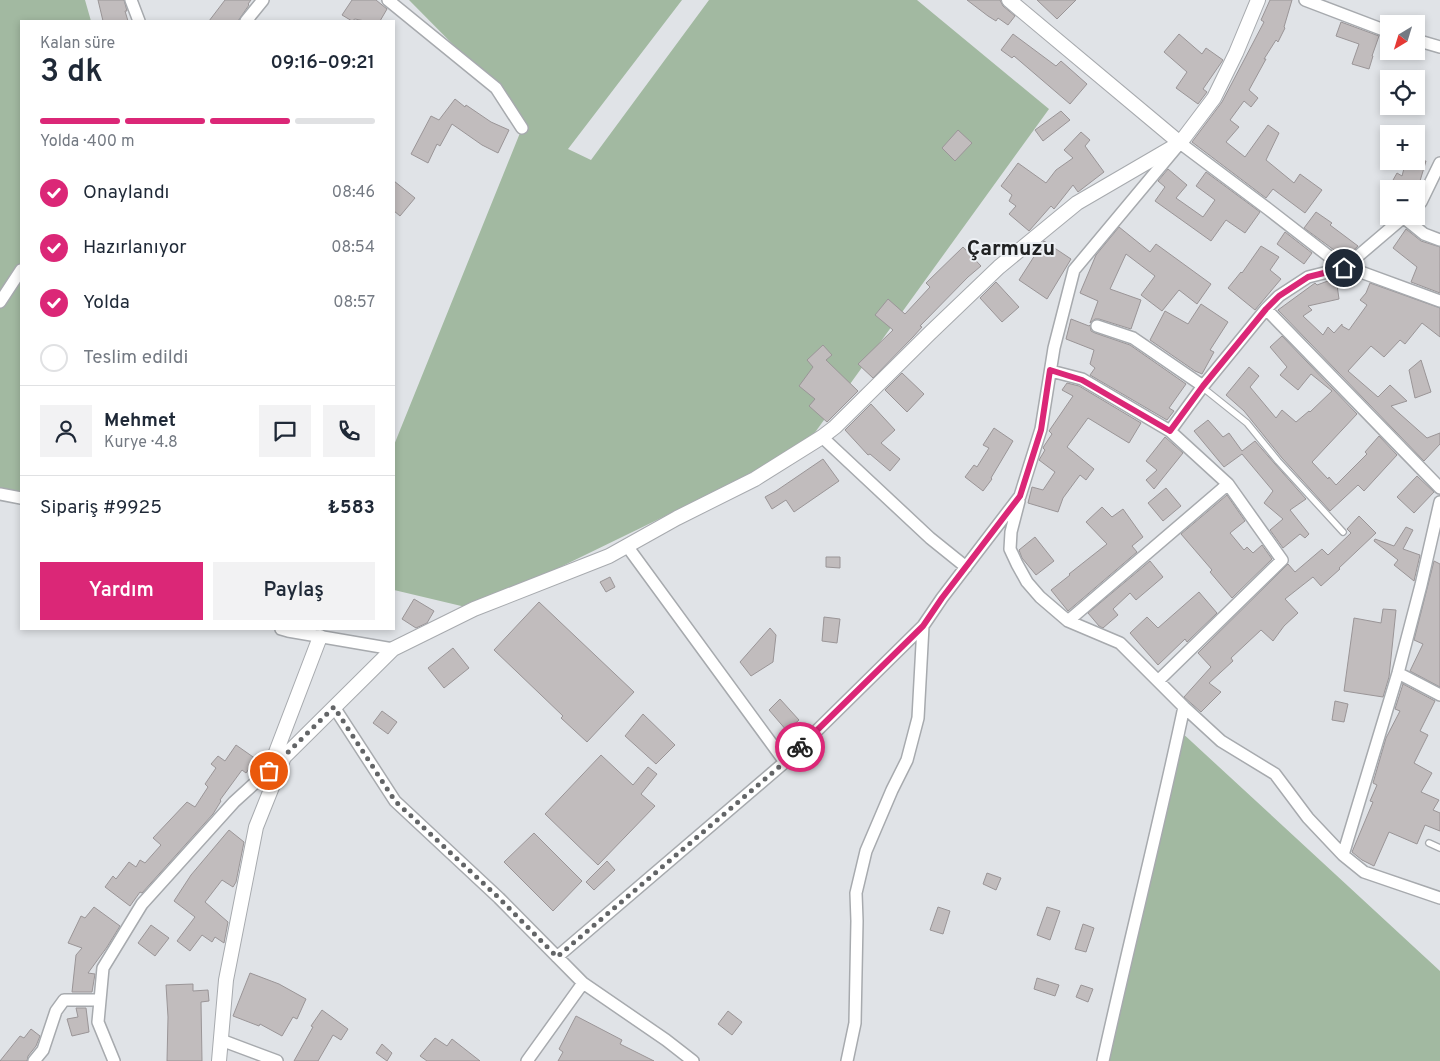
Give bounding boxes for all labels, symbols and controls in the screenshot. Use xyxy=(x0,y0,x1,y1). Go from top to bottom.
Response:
north arrow xyxy=(1380,15,1425,60)
map controls xyxy=(1380,15,1425,225)
text: Kalan süre xyxy=(40,34,115,54)
text: 09:16–09:21 xyxy=(270,51,375,75)
text: 3 dk xyxy=(40,53,103,93)
button: locate xyxy=(1380,70,1425,115)
button: + xyxy=(1380,125,1425,170)
text: Yolda · 400 m xyxy=(40,132,134,152)
icon: check xyxy=(40,179,68,207)
button: − xyxy=(1380,180,1425,225)
text: Onaylandı xyxy=(83,181,169,205)
text: 08:46 xyxy=(332,183,375,203)
icon: check xyxy=(40,234,68,262)
text: Hazırlanıyor xyxy=(83,236,187,260)
district label: Çarmuzu xyxy=(967,236,1055,263)
text: 08:54 xyxy=(331,238,375,258)
pin xyxy=(1323,247,1365,289)
icon: home xyxy=(1330,254,1358,282)
icon: check xyxy=(40,289,68,317)
text: Yolda xyxy=(83,291,130,315)
text: 08:57 xyxy=(333,293,375,313)
text: Teslim edildi xyxy=(83,346,188,370)
button: person xyxy=(40,405,92,457)
button: chat xyxy=(259,405,311,457)
button: phone xyxy=(323,405,375,457)
text: Mehmet xyxy=(104,409,176,433)
text: Kurye · 4.8 xyxy=(104,433,178,453)
text: Sipariş #9925 xyxy=(40,496,162,520)
text: ₺583 xyxy=(328,496,375,520)
button: Yardım xyxy=(40,562,203,620)
button: Paylaş xyxy=(213,562,375,620)
courier xyxy=(775,722,825,772)
icon: bike xyxy=(786,733,814,761)
pin xyxy=(248,750,290,792)
icon: bag xyxy=(255,757,283,785)

